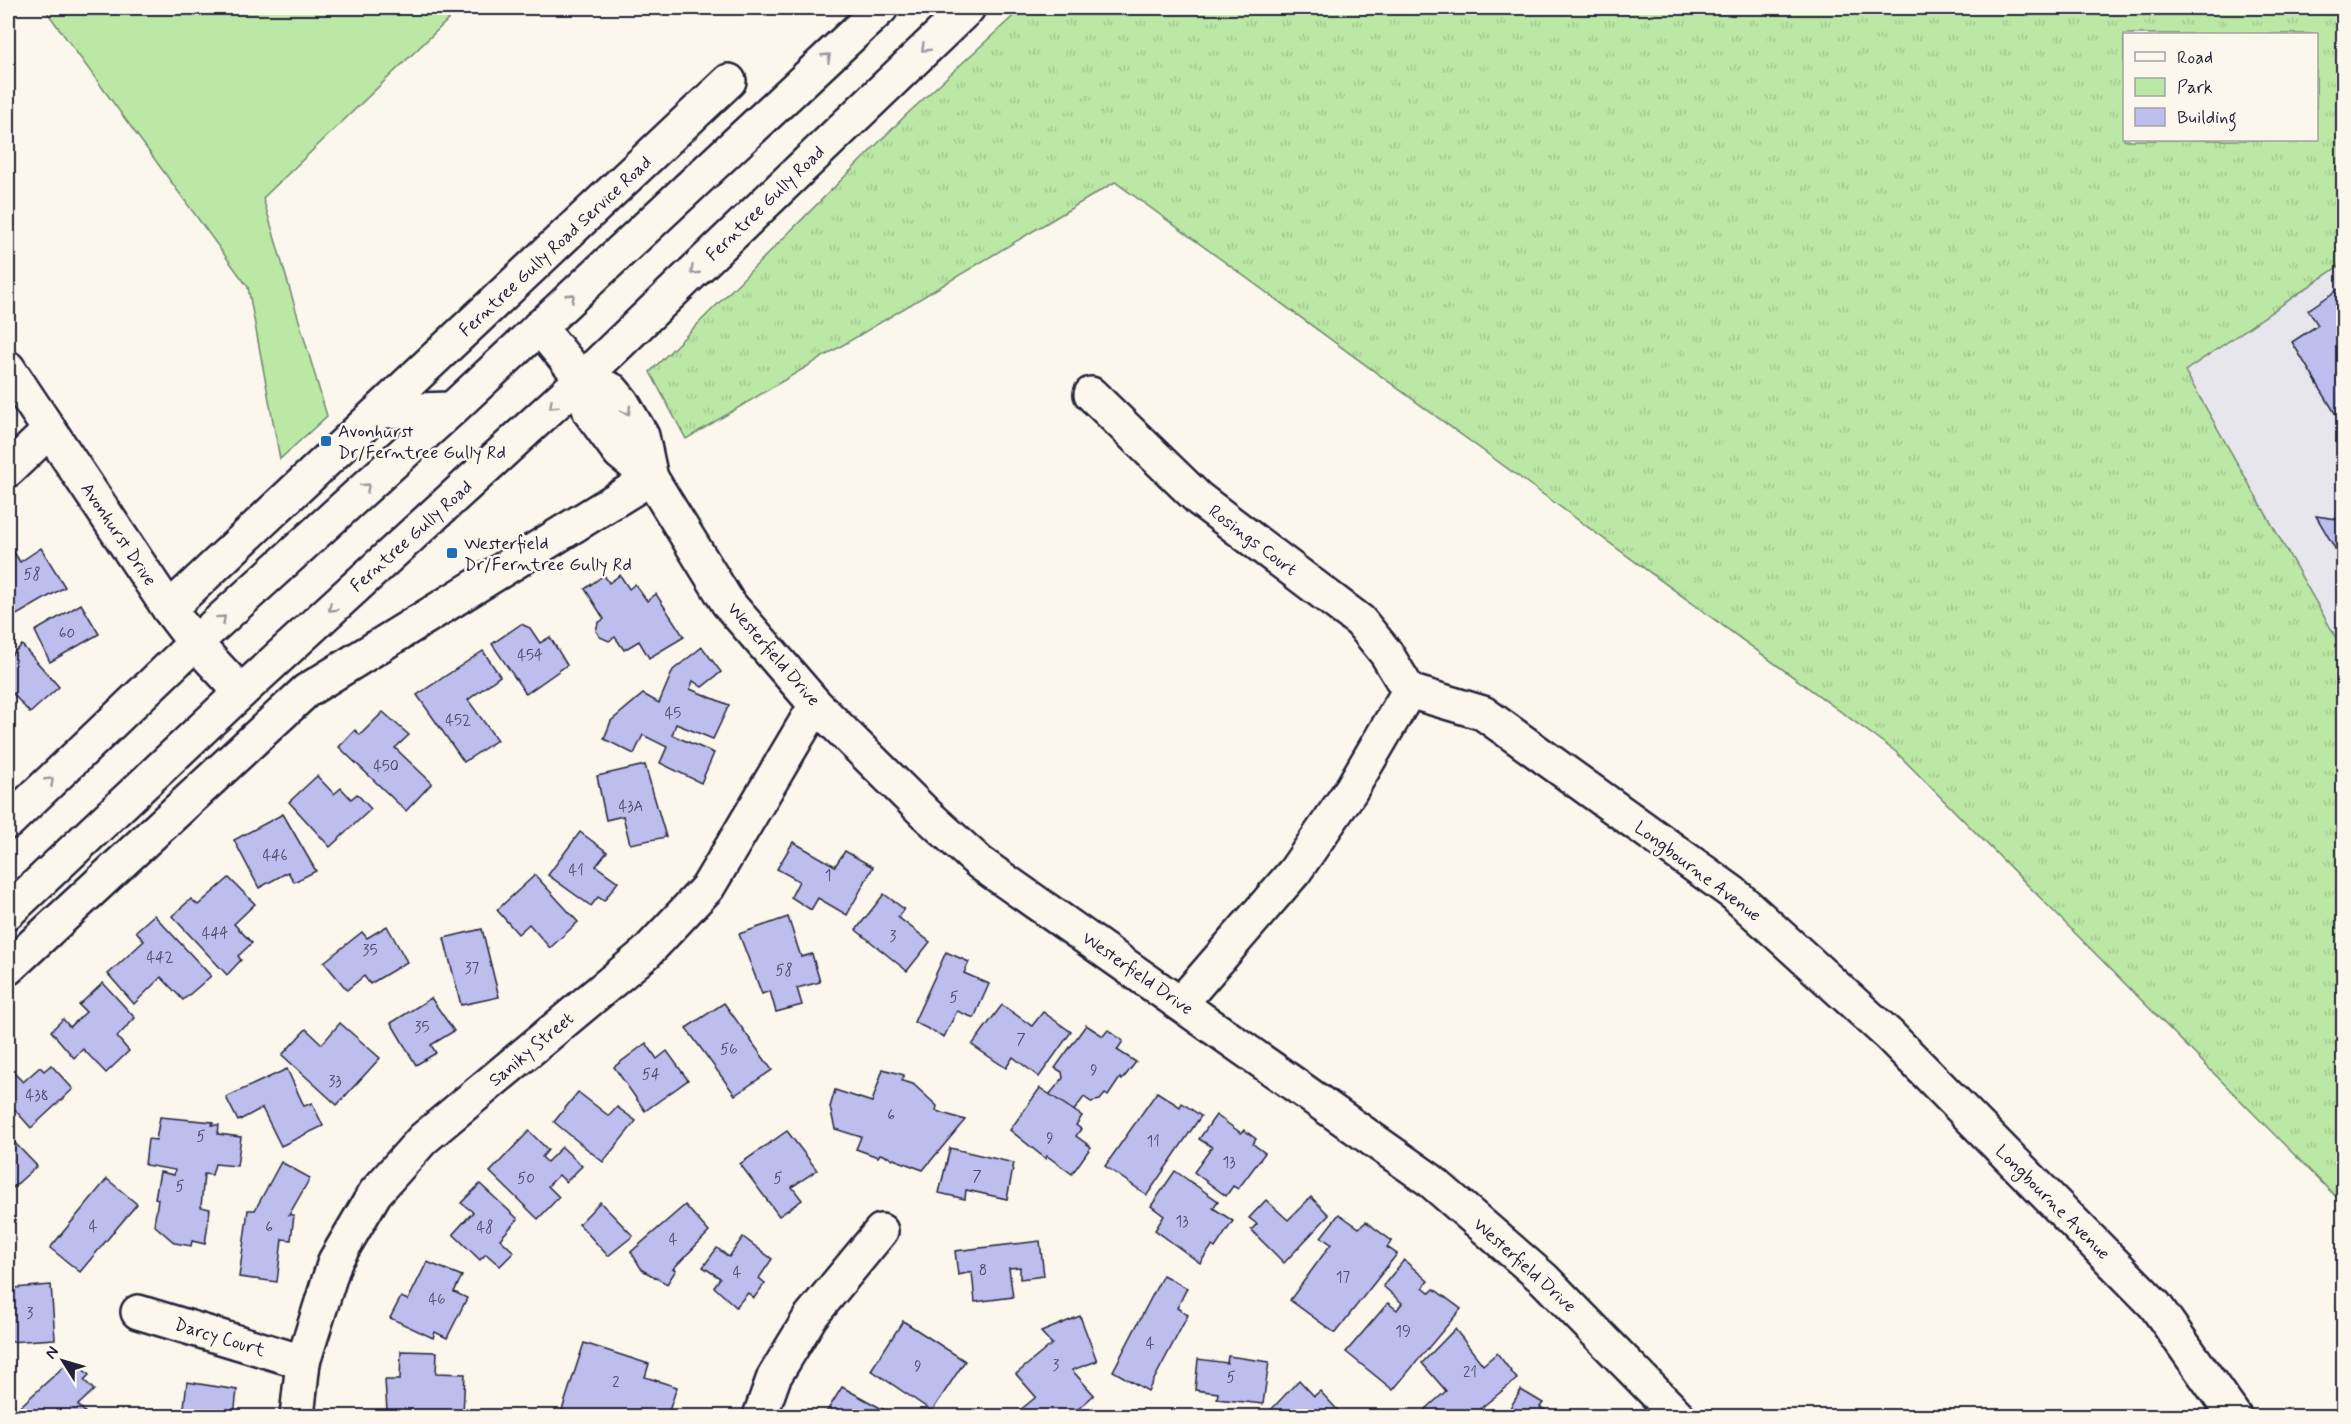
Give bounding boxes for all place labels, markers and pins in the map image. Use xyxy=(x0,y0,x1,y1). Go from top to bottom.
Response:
place label: Avonhurst Dr/Ferntree Gully Rd xyxy=(338,420,506,465)
marker: Avonhurst Dr/Ferntree Gully Rd xyxy=(319,434,333,448)
place label: Westerfield Dr/Ferntree Gully Rd xyxy=(464,532,632,577)
marker: Westerfield Dr/Ferntree Gully Rd xyxy=(445,546,459,560)

